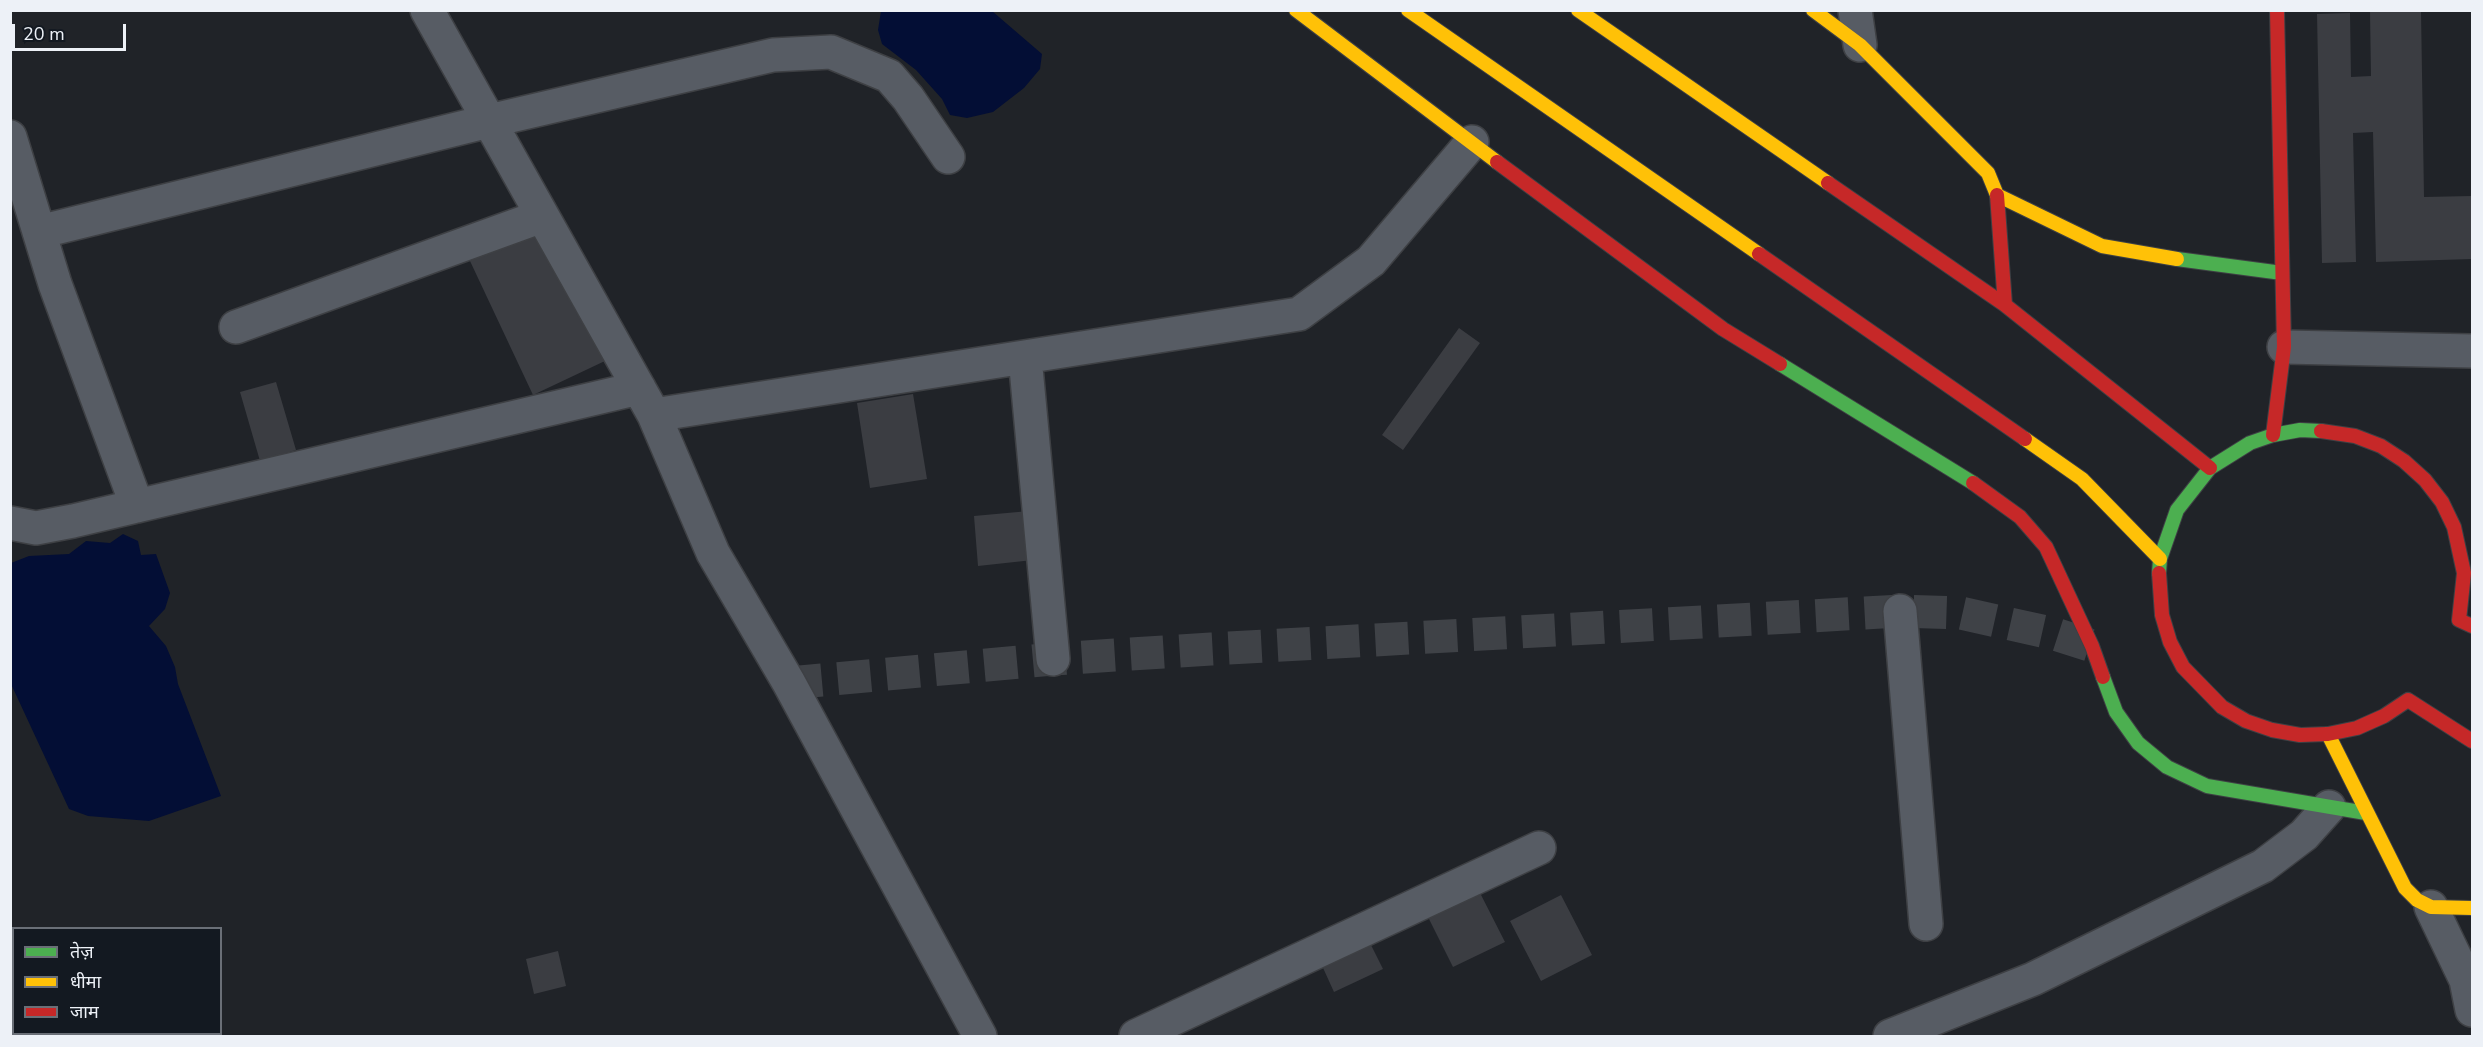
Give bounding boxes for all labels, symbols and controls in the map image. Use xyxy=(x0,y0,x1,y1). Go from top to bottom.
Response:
scale bar xyxy=(15,12,129,50)
text: 20 m xyxy=(23,22,65,46)
legend xyxy=(12,927,222,1035)
text: तेज़ xyxy=(70,940,94,964)
text: धीमा xyxy=(70,970,101,994)
text: जाम xyxy=(70,1000,99,1024)

